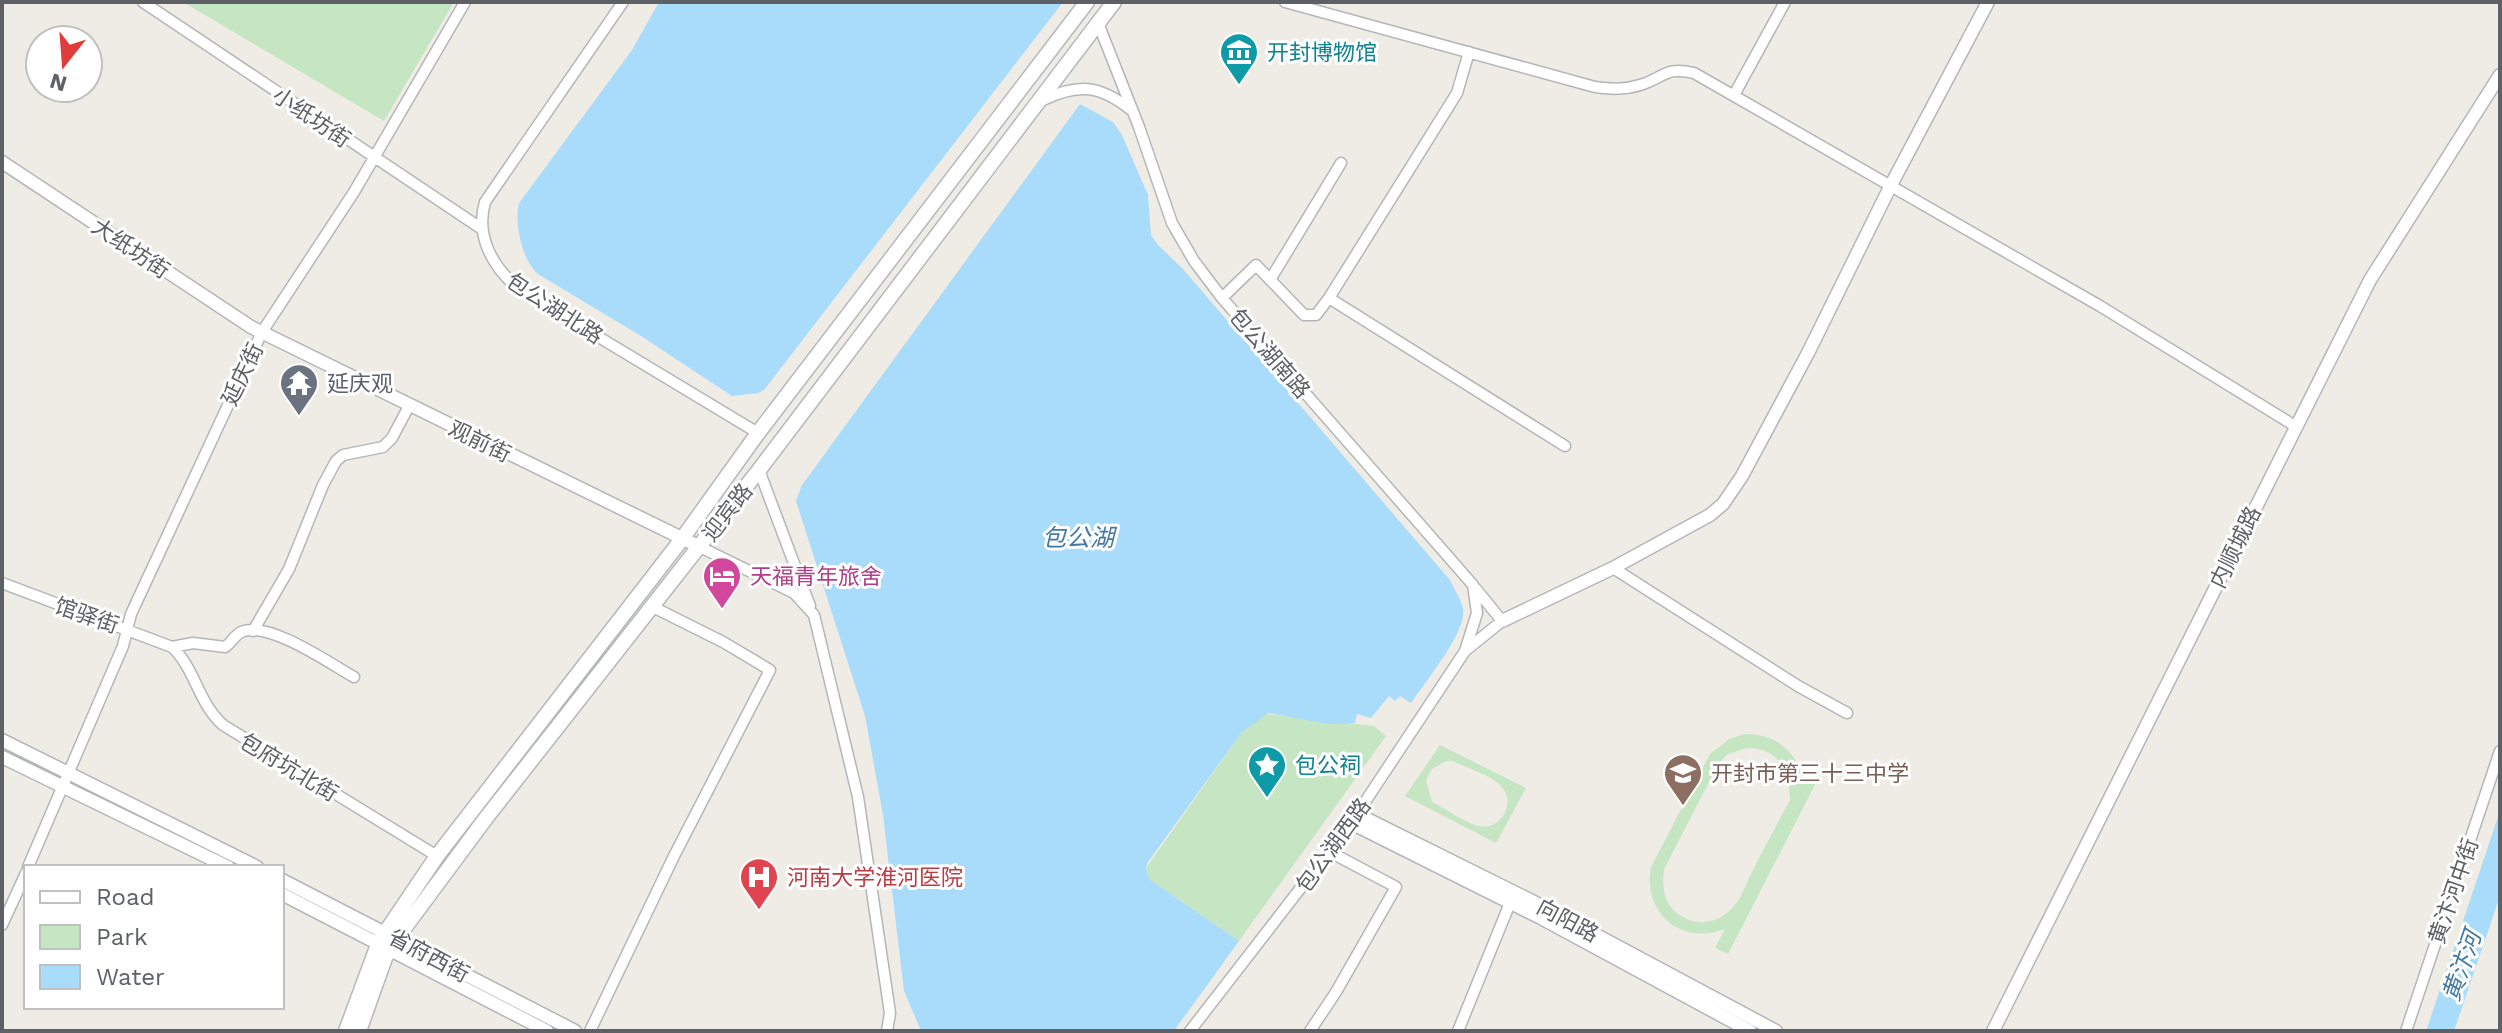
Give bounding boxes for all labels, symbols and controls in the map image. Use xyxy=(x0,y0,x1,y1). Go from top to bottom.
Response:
north arrow xyxy=(24,24,104,104)
museum icon: 开封博物馆 xyxy=(1218,31,1260,86)
place label: 开封博物馆 xyxy=(1267,40,1377,65)
text: N xyxy=(47,68,70,97)
street label: 小纸坊街 xyxy=(268,82,355,152)
street label: 大纸坊街 xyxy=(87,213,174,283)
street label: 包公湖北路 xyxy=(502,268,608,349)
street label: 包公湖南路 xyxy=(1224,304,1315,403)
street label: 延庆街 xyxy=(217,339,268,409)
temple icon: 延庆观 xyxy=(278,362,320,417)
place label: 延庆观 xyxy=(327,371,393,396)
street label: 观前街 xyxy=(445,416,515,467)
street label: 迎宾路 xyxy=(697,479,758,546)
street label: 内顺城路 xyxy=(2205,502,2266,592)
water label: 包公湖 xyxy=(1042,524,1118,552)
hotel icon: 天福青年旅舍 xyxy=(701,555,743,610)
place label: 天福青年旅舍 xyxy=(750,564,882,589)
street label: 馆驿街 xyxy=(52,593,122,638)
street label: 包府坑北街 xyxy=(235,728,342,806)
place icon: 包公祠 xyxy=(1246,744,1288,799)
school or university icon: 开封市第三十三中学 xyxy=(1662,752,1704,807)
place label: 包公祠 xyxy=(1295,753,1361,778)
place label: 开封市第三十三中学 xyxy=(1711,761,1909,786)
street label: 包公湖西路 xyxy=(1291,793,1376,897)
street label: 黄汴河中街 xyxy=(2424,835,2483,947)
hospital icon: 河南大学淮河医院 xyxy=(738,856,780,911)
legend xyxy=(24,865,284,1009)
place label: 河南大学淮河医院 xyxy=(787,865,963,890)
text: Road xyxy=(96,883,155,911)
street label: 向阳路 xyxy=(1533,894,1603,947)
text: Park xyxy=(96,923,148,951)
street label: 省府西街 xyxy=(384,924,473,987)
water label: 黄汴河 xyxy=(2437,924,2488,1005)
text: Water xyxy=(96,963,165,991)

